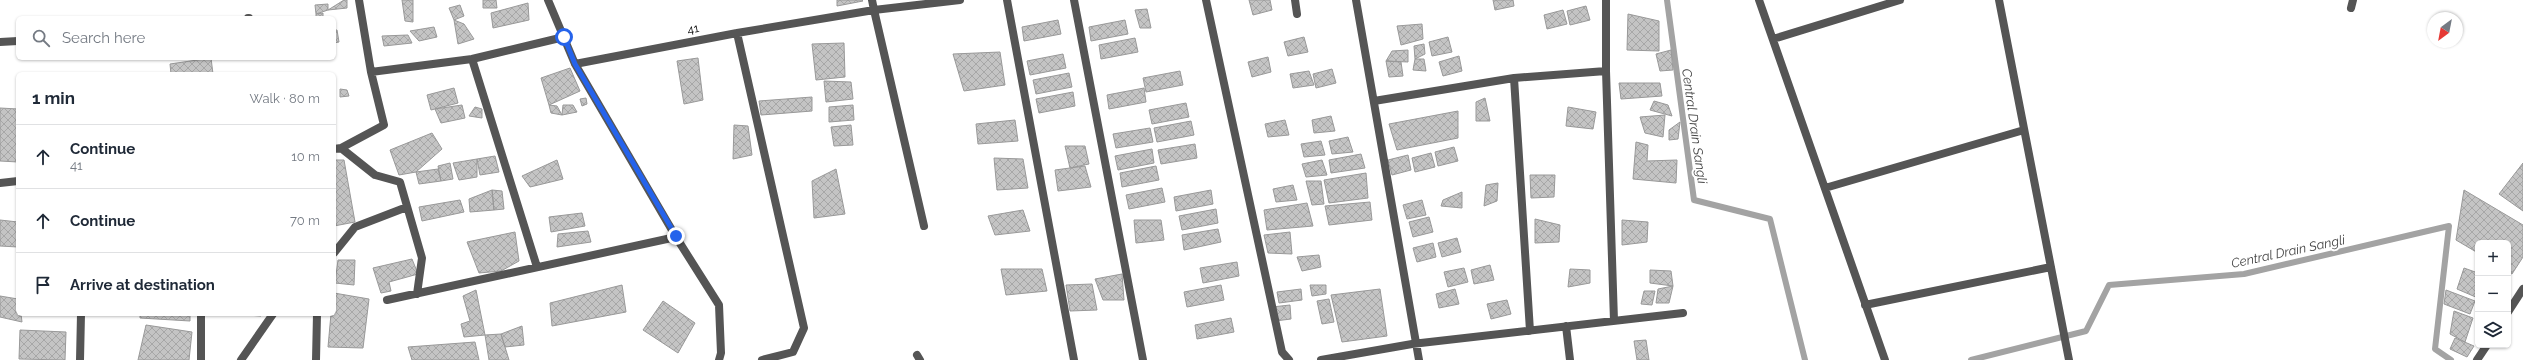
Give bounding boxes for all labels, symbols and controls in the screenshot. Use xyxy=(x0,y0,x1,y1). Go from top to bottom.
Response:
north arrow xyxy=(2427,12,2463,48)
search box xyxy=(16,16,336,60)
street label: 41 xyxy=(686,21,700,37)
icon: search xyxy=(30,27,52,49)
route start xyxy=(555,28,573,46)
text: Search here xyxy=(62,29,145,47)
water label: Central Drain Sangli xyxy=(1679,68,1710,186)
text: 1 min xyxy=(32,88,75,108)
text: Walk · 80 m xyxy=(250,91,320,106)
text: Continue xyxy=(70,140,135,158)
icon: ahead xyxy=(32,146,54,168)
text: 10 m xyxy=(291,149,320,164)
text: 41 xyxy=(70,158,83,173)
icon: ahead xyxy=(32,210,54,232)
text: Continue xyxy=(70,212,135,230)
text: 70 m xyxy=(290,213,320,228)
route end xyxy=(667,227,685,245)
water label: Central Drain Sangli xyxy=(2230,232,2348,271)
map controls xyxy=(2475,240,2511,348)
button: + xyxy=(2475,240,2511,276)
icon: arrive xyxy=(32,274,54,296)
text: Arrive at destination xyxy=(70,276,215,294)
button: − xyxy=(2475,276,2511,312)
button: layers xyxy=(2475,312,2511,348)

